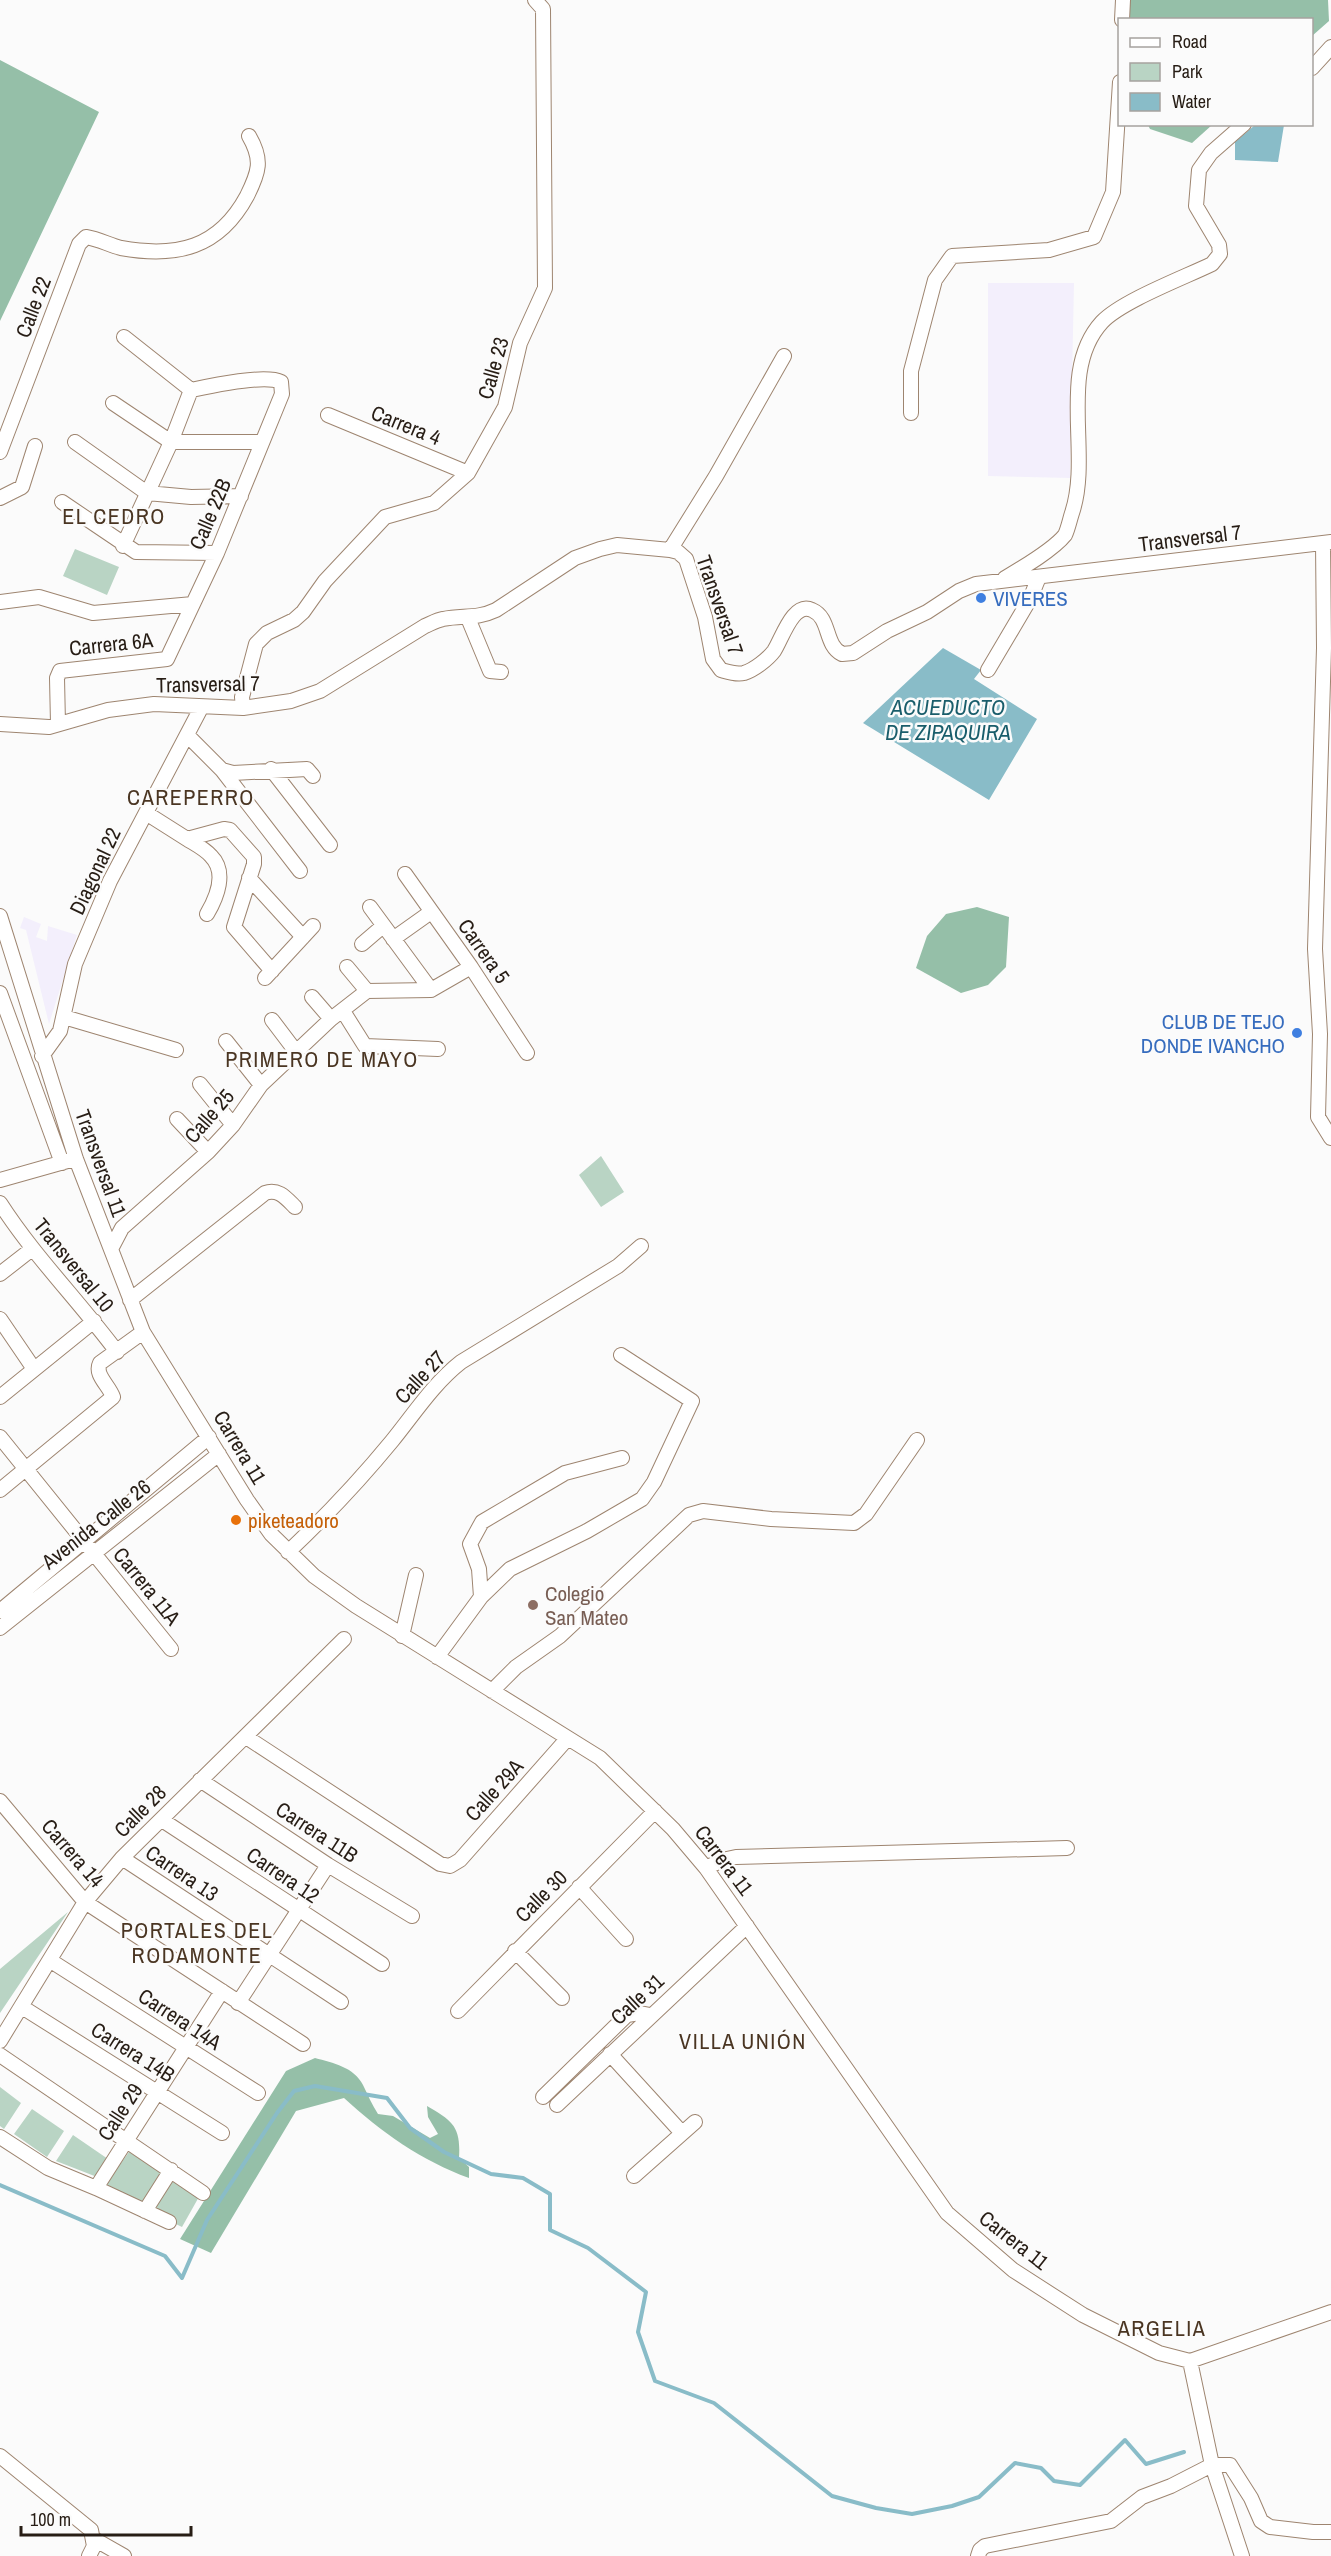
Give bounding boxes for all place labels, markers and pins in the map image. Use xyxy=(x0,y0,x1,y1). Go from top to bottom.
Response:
place label: VIVERES xyxy=(993,584,1068,613)
marker: VIVERES xyxy=(974,591,988,605)
place label: CLUB DE TEJO DONDE IVANCHO xyxy=(1141,1007,1285,1060)
marker: CLUB DE TEJO DONDE IVANCHO xyxy=(1290,1026,1304,1040)
place label: piketeadoro xyxy=(248,1506,339,1535)
marker: piketeadoro xyxy=(229,1513,243,1527)
place label: Colegio San Mateo xyxy=(545,1579,628,1632)
marker: Colegio San Mateo xyxy=(526,1598,540,1612)

